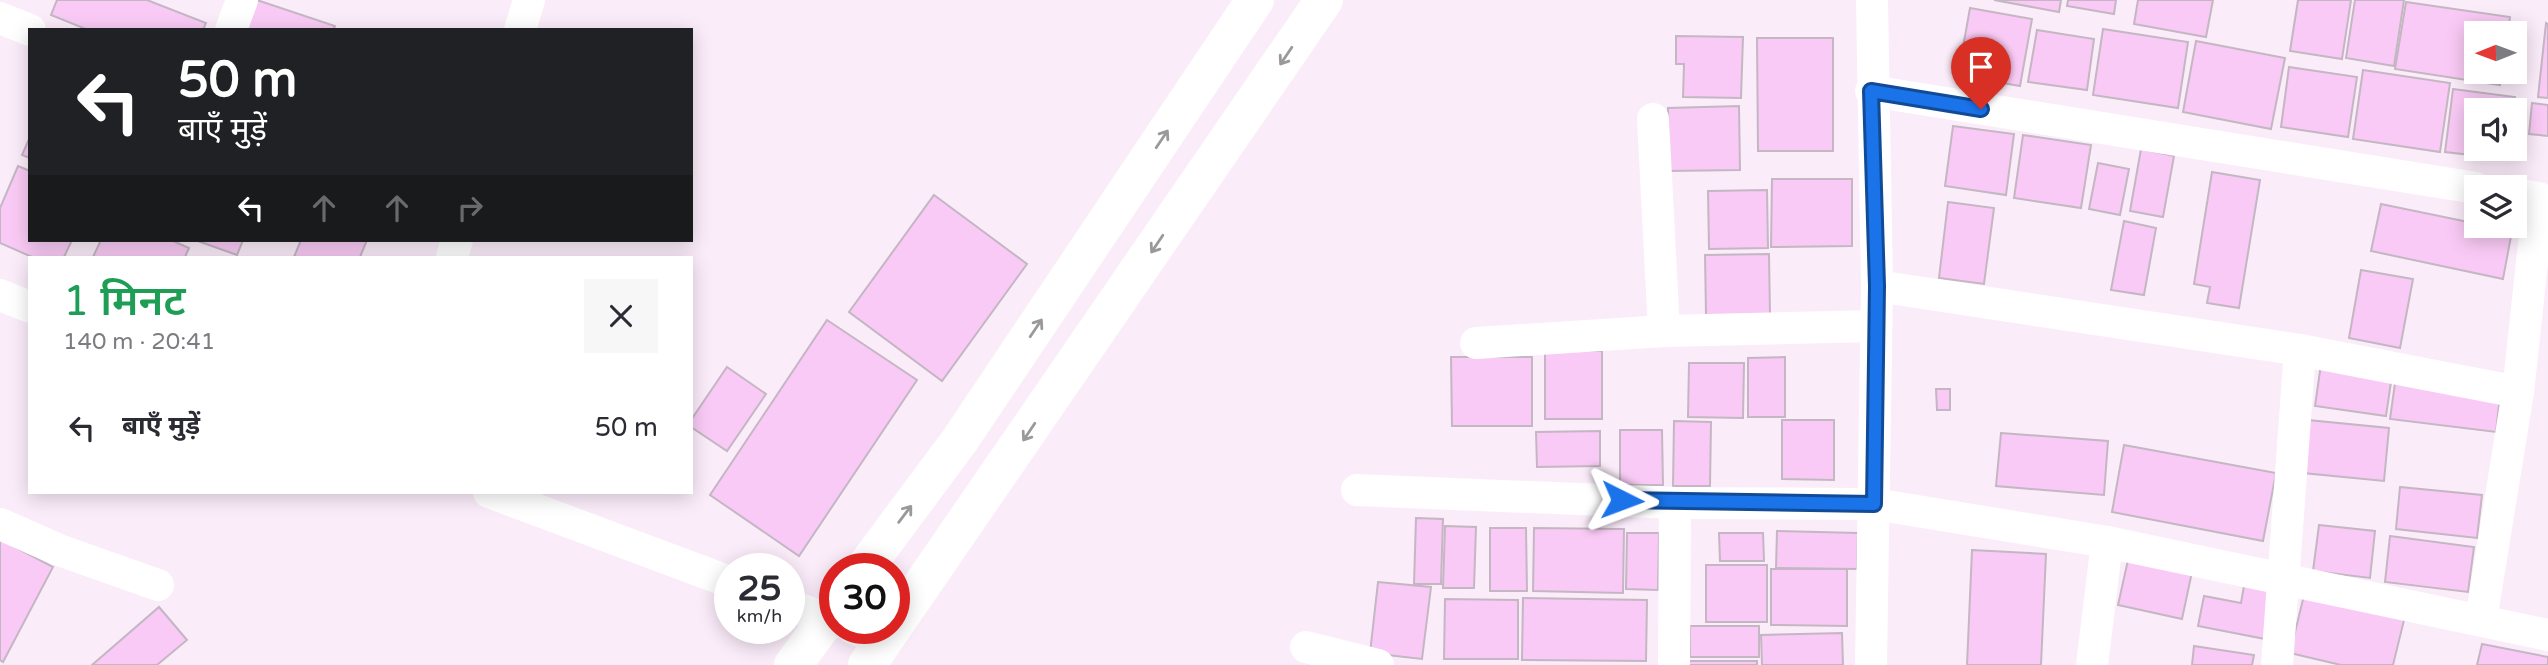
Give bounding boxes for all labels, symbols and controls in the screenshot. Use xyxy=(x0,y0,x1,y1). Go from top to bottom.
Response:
north arrow xyxy=(2464,21,2527,84)
map controls xyxy=(2464,21,2527,238)
pin xyxy=(1951,37,2011,109)
one-way arrow xyxy=(1278,46,1293,65)
icon: arrive xyxy=(1962,48,2000,86)
text: 50 m xyxy=(178,51,297,110)
icon: left xyxy=(63,56,154,147)
button: sound xyxy=(2464,98,2527,161)
text: बाएँ मुड़ें xyxy=(178,111,267,149)
one-way arrow xyxy=(1155,130,1169,149)
button: layers xyxy=(2464,175,2527,238)
icon: left xyxy=(232,189,270,227)
icon: ahead xyxy=(305,189,343,227)
icon: ahead xyxy=(378,189,416,227)
icon: right xyxy=(451,189,489,227)
one-way arrow xyxy=(1150,234,1164,253)
text: 1 मिनट xyxy=(63,276,186,327)
button: close xyxy=(584,279,658,353)
one-way arrow xyxy=(1028,319,1043,338)
text: 140 m · 20:41 xyxy=(63,328,215,356)
icon: left xyxy=(63,409,101,447)
text: बाएँ मुड़ें xyxy=(122,410,200,441)
text: 50 m xyxy=(595,412,658,443)
one-way arrow xyxy=(1022,422,1036,441)
position arrow xyxy=(1585,463,1659,537)
one-way arrow xyxy=(898,505,913,524)
speed limit sign: 30 xyxy=(819,553,910,644)
text: 25 xyxy=(738,568,781,610)
text: km/h xyxy=(737,605,782,627)

